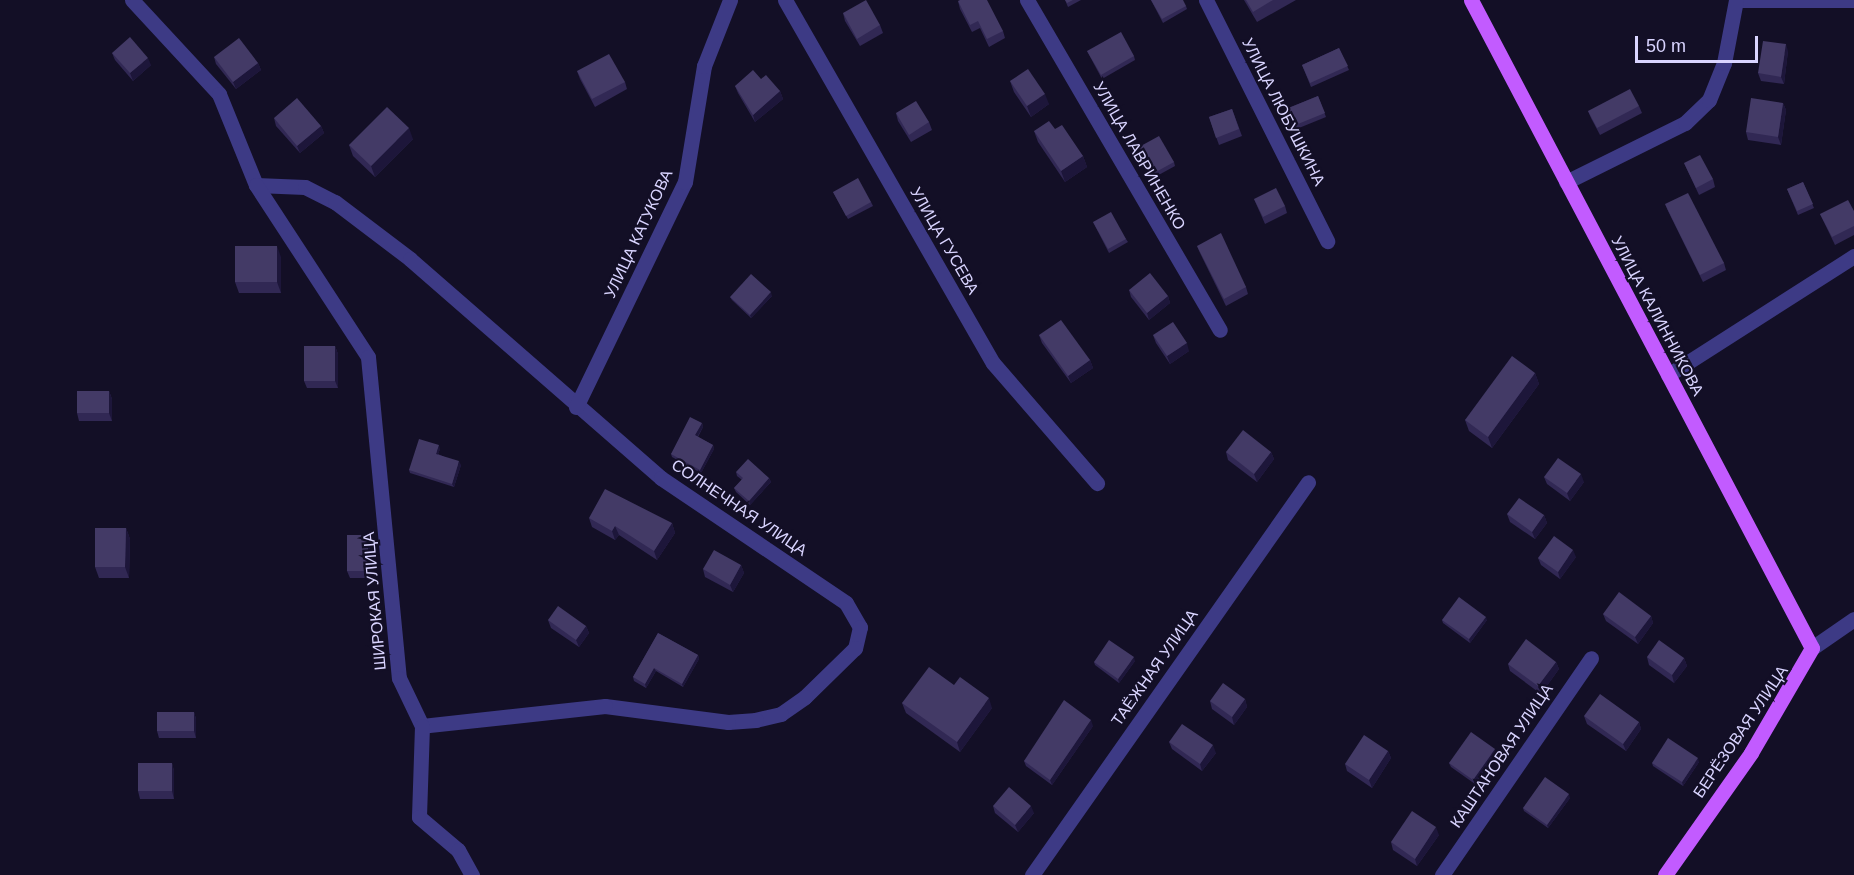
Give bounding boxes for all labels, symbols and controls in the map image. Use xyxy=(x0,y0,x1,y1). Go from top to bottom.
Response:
scale bar xyxy=(1638,24,1761,62)
street label: УЛИЦА ЛЮБУШКИНА xyxy=(1237,35,1329,189)
text: 50 m xyxy=(1646,36,1686,56)
street label: УЛИЦА ЛАВРИНЕНКО xyxy=(1089,78,1189,234)
street label: УЛИЦА КАТУКОВА xyxy=(601,167,677,301)
street label: УЛИЦА ГУСЕВА xyxy=(906,184,982,298)
street label: УЛИЦА КАЛИННИКОВА xyxy=(1607,233,1707,399)
street label: СОЛНЕЧНАЯ УЛИЦА xyxy=(668,456,810,560)
street label: ШИРОКАЯ УЛИЦА xyxy=(359,531,391,671)
street label: ТАЁЖНАЯ УЛИЦА xyxy=(1108,606,1202,730)
street label: БЕРЁЗОВАЯ УЛИЦА xyxy=(1690,662,1792,802)
street label: КАШТАНОВАЯ УЛИЦА xyxy=(1447,680,1557,832)

